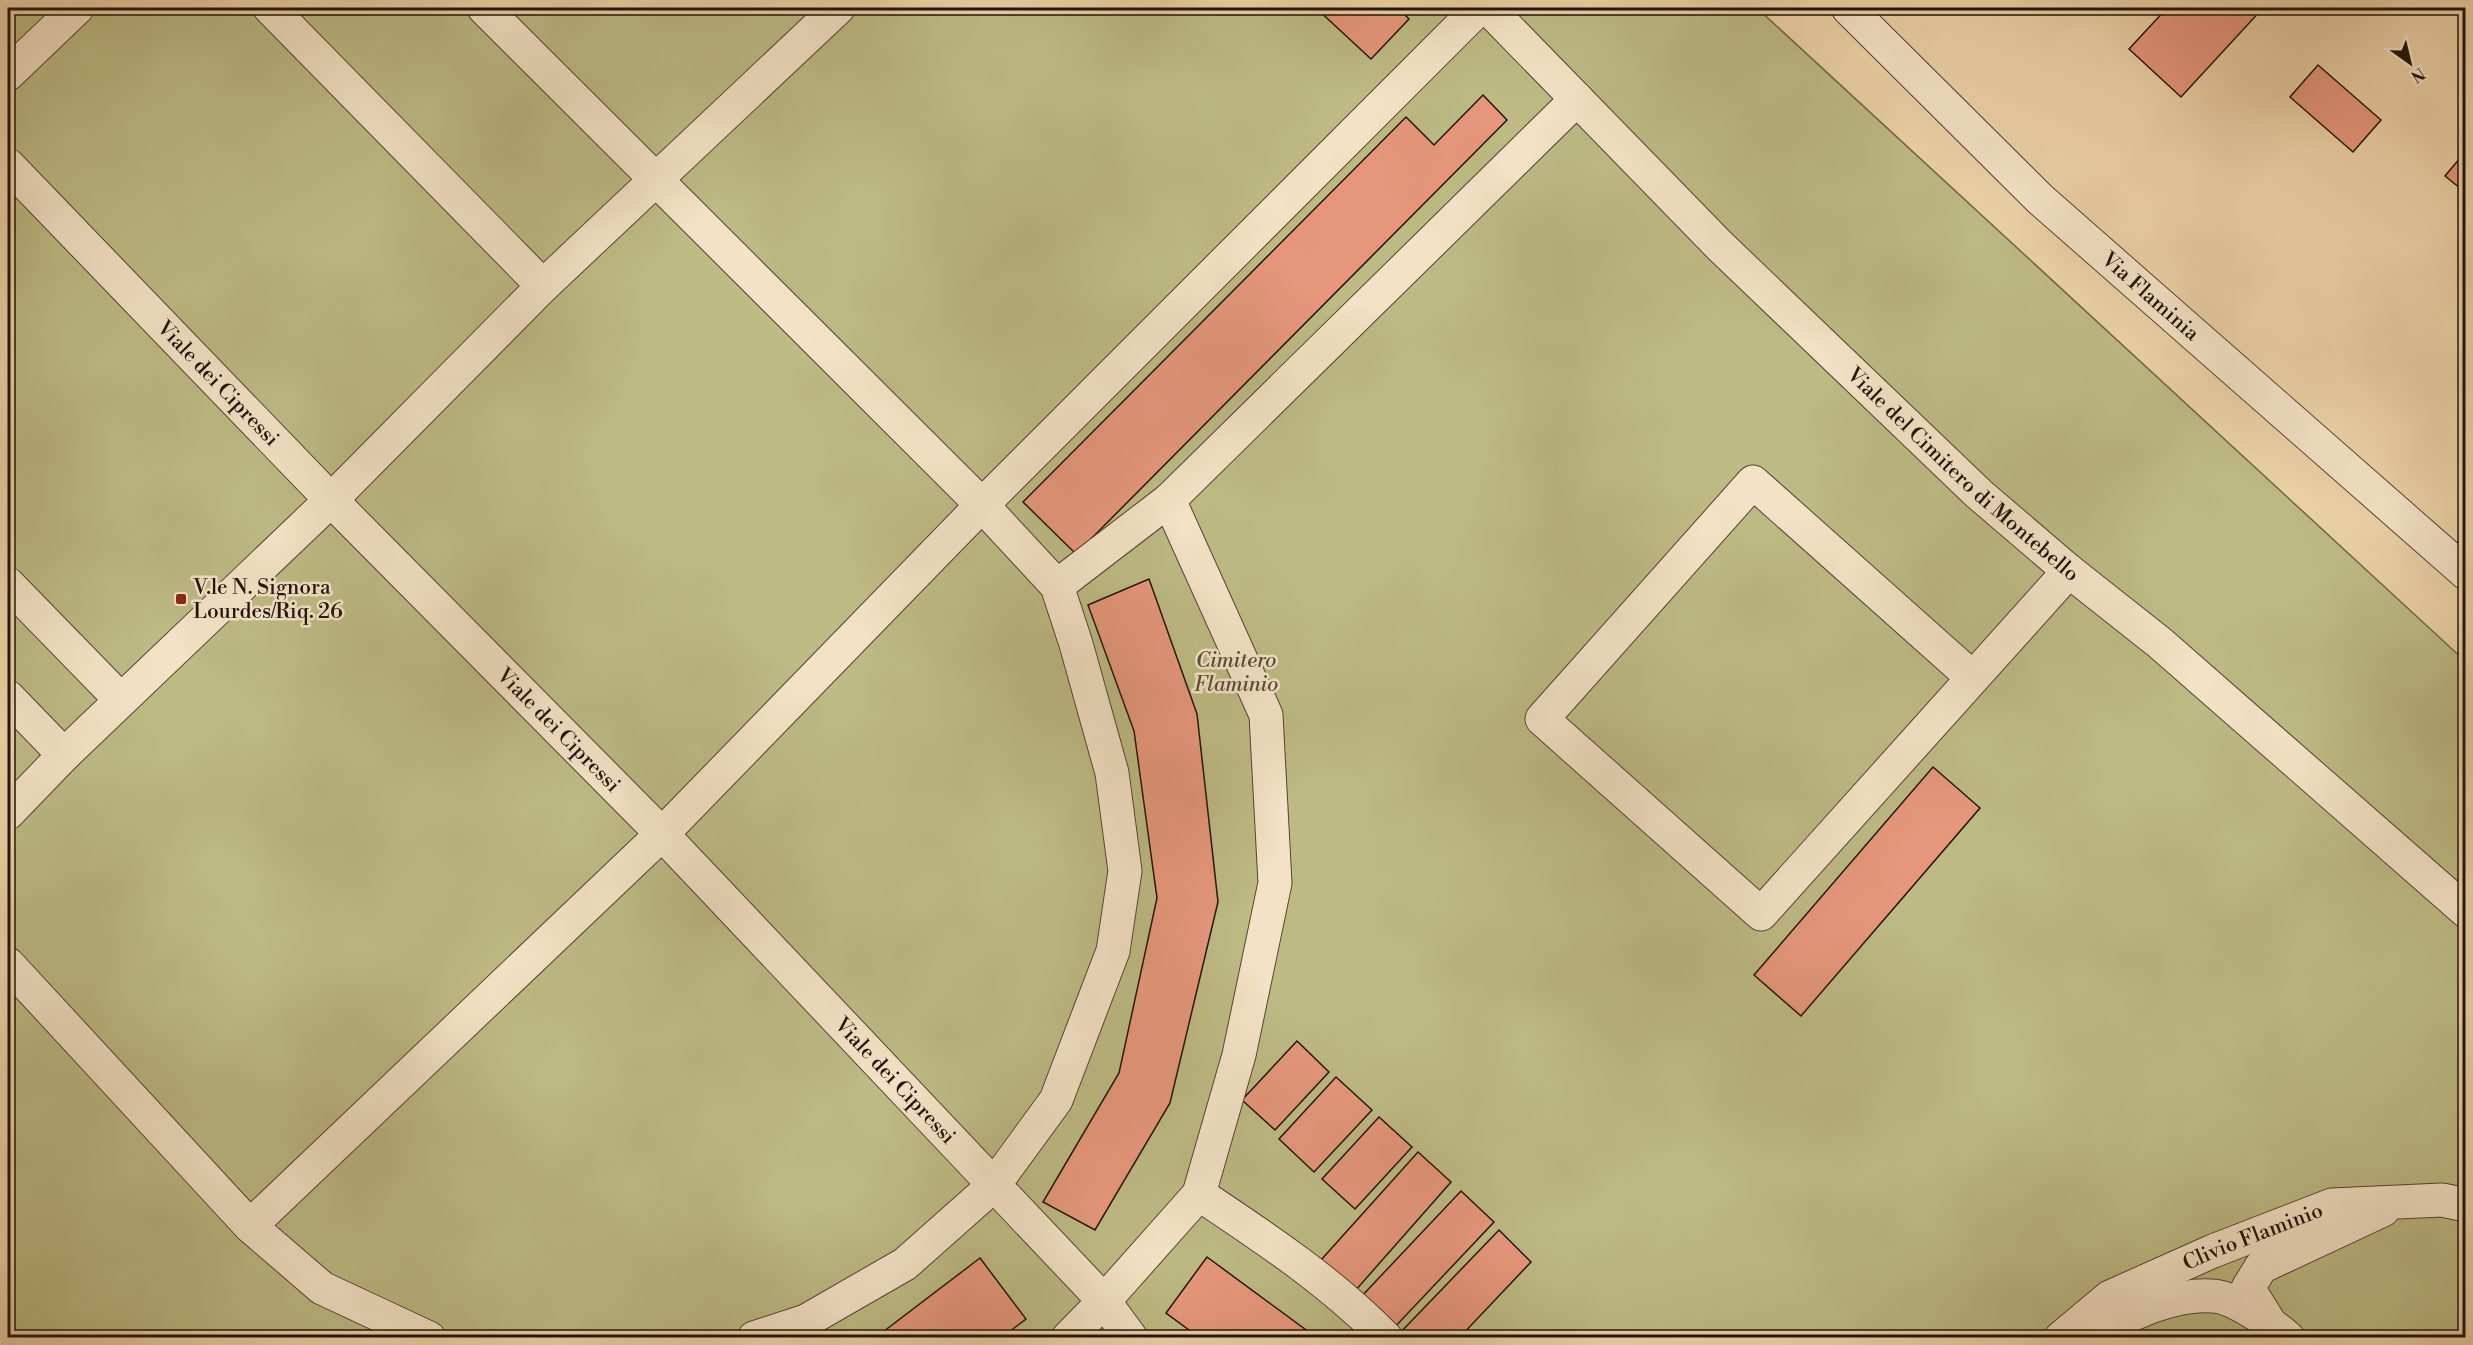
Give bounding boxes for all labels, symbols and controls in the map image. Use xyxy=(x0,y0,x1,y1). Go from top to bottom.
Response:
north arrow xyxy=(2380,33,2440,93)
text: N xyxy=(2407,63,2429,87)
street label: Via Flaminia xyxy=(2095,246,2205,347)
street label: Viale dei Cipressi xyxy=(150,315,284,452)
street label: Viale del Cimitero di Montebello xyxy=(1840,362,2084,588)
place label: V.le N. Signora Lourdes/Riq. 26 xyxy=(192,575,343,625)
marker: V.le N. Signora Lourdes/Riq. 26 xyxy=(174,592,188,606)
park label: Cimitero Flaminio xyxy=(1194,648,1278,698)
street label: Viale dei Cipressi xyxy=(490,662,625,798)
street label: Viale dei Cipressi xyxy=(828,1012,961,1150)
street label: Clivio Flaminio xyxy=(2179,1198,2327,1277)

